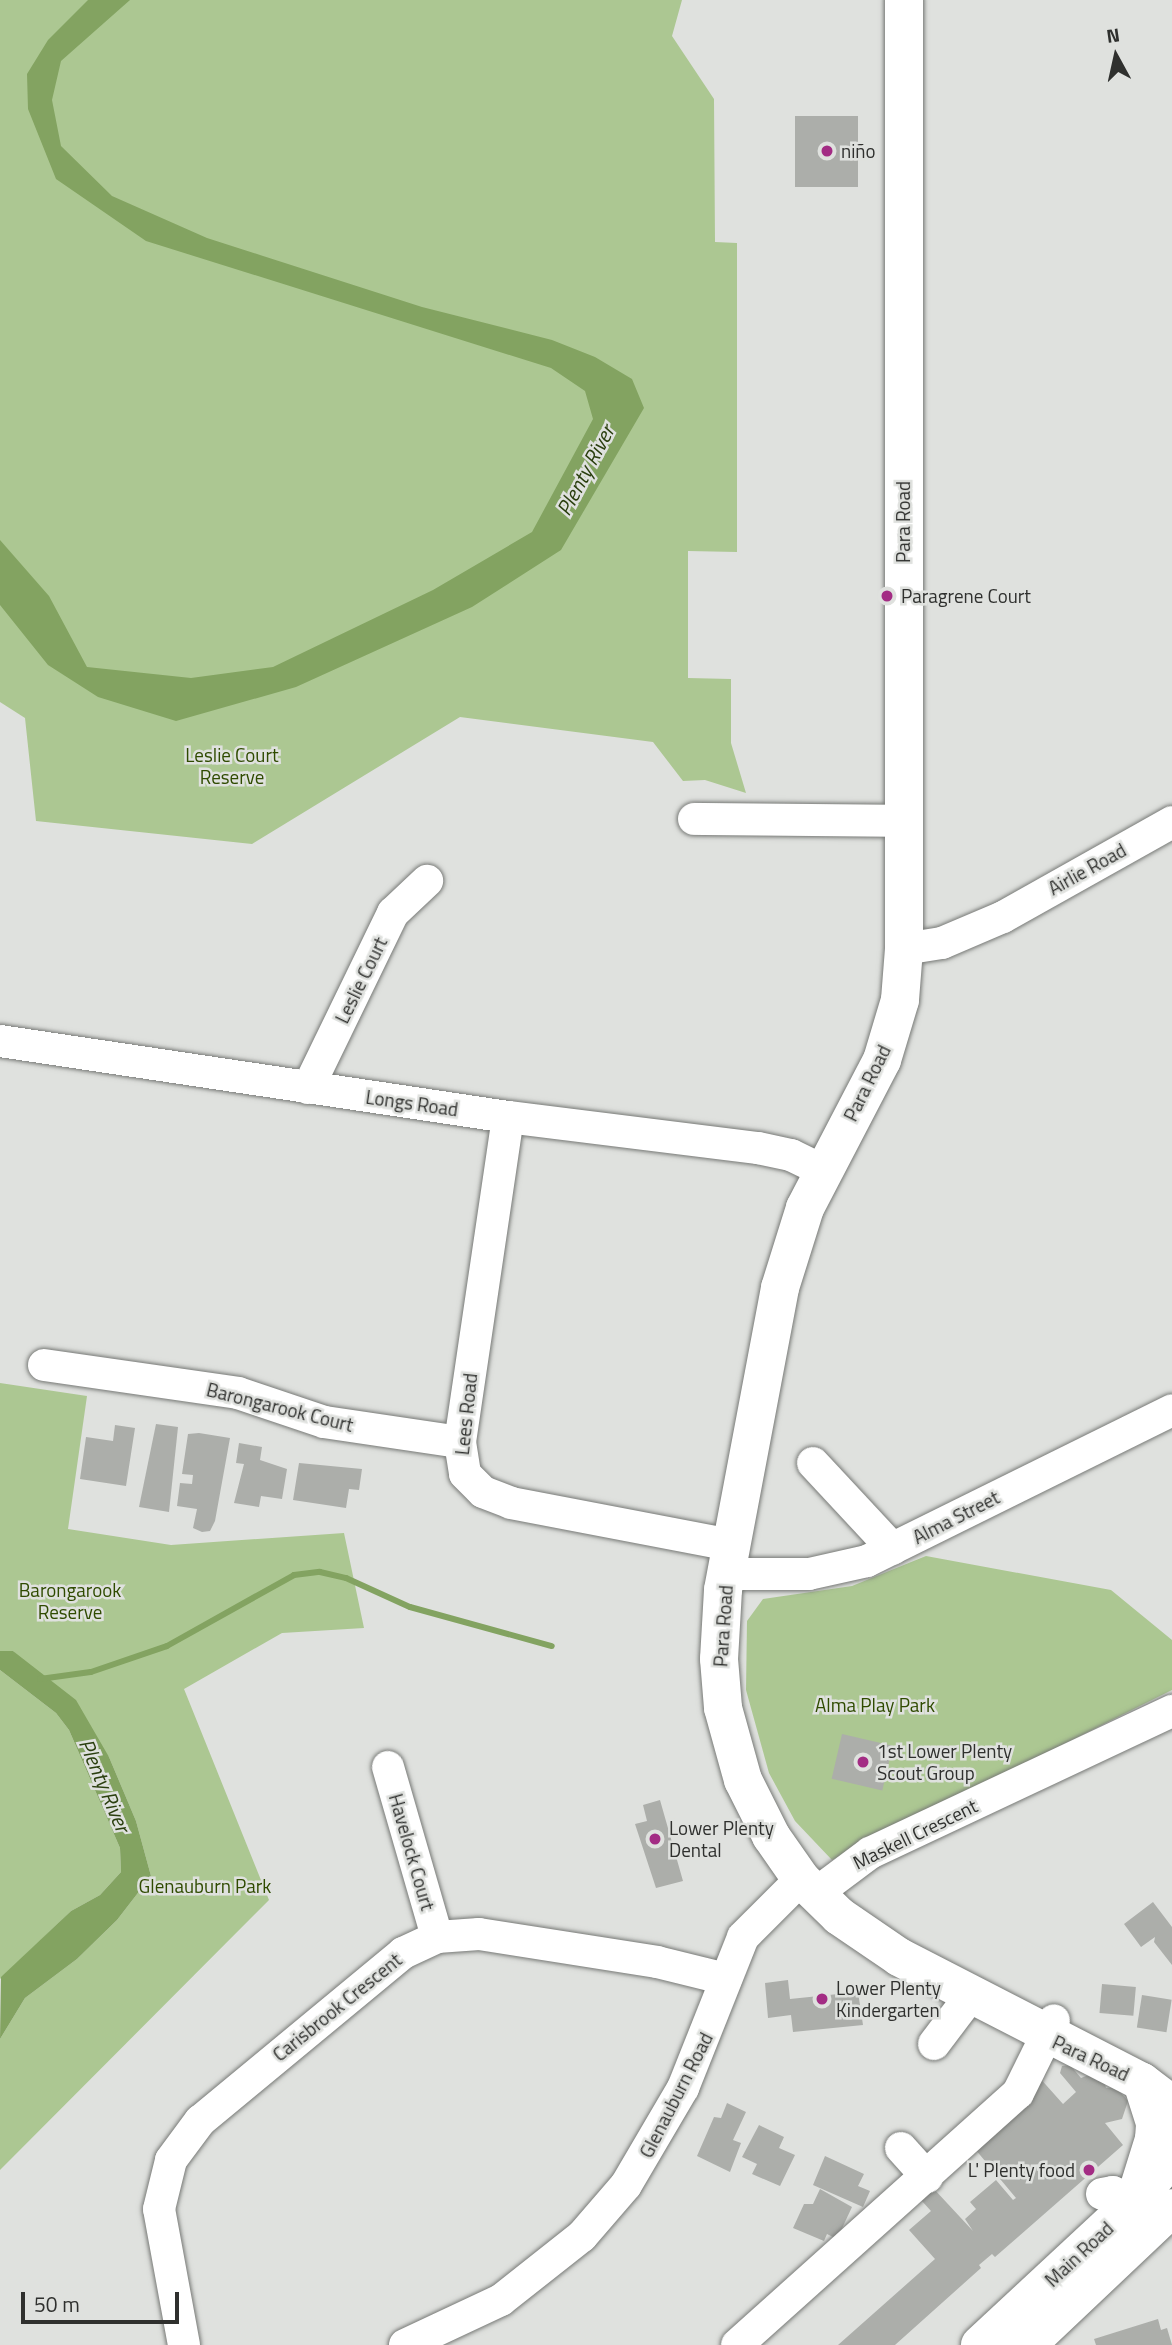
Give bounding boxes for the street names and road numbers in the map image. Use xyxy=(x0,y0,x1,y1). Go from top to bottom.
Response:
street label: Para Road xyxy=(892,481,914,563)
street label: Airlie Road xyxy=(1044,838,1130,900)
street label: Leslie Court xyxy=(330,933,392,1027)
street label: Para Road xyxy=(839,1041,895,1125)
street label: Longs Road xyxy=(364,1085,460,1121)
street label: Lees Road xyxy=(450,1372,482,1456)
street label: Barongarook Court xyxy=(204,1378,356,1436)
street label: Alma Street xyxy=(909,1485,1003,1549)
street label: Para Road xyxy=(709,1584,737,1668)
street label: Havelock Court xyxy=(384,1791,440,1913)
street label: Maskell Crescent xyxy=(849,1794,981,1874)
street label: Carisbrook Crescent xyxy=(268,1948,406,2066)
street label: Glenauburn Road xyxy=(635,2028,717,2162)
street label: Para Road xyxy=(1049,2030,1133,2086)
street label: Main Road xyxy=(1040,2217,1118,2291)

